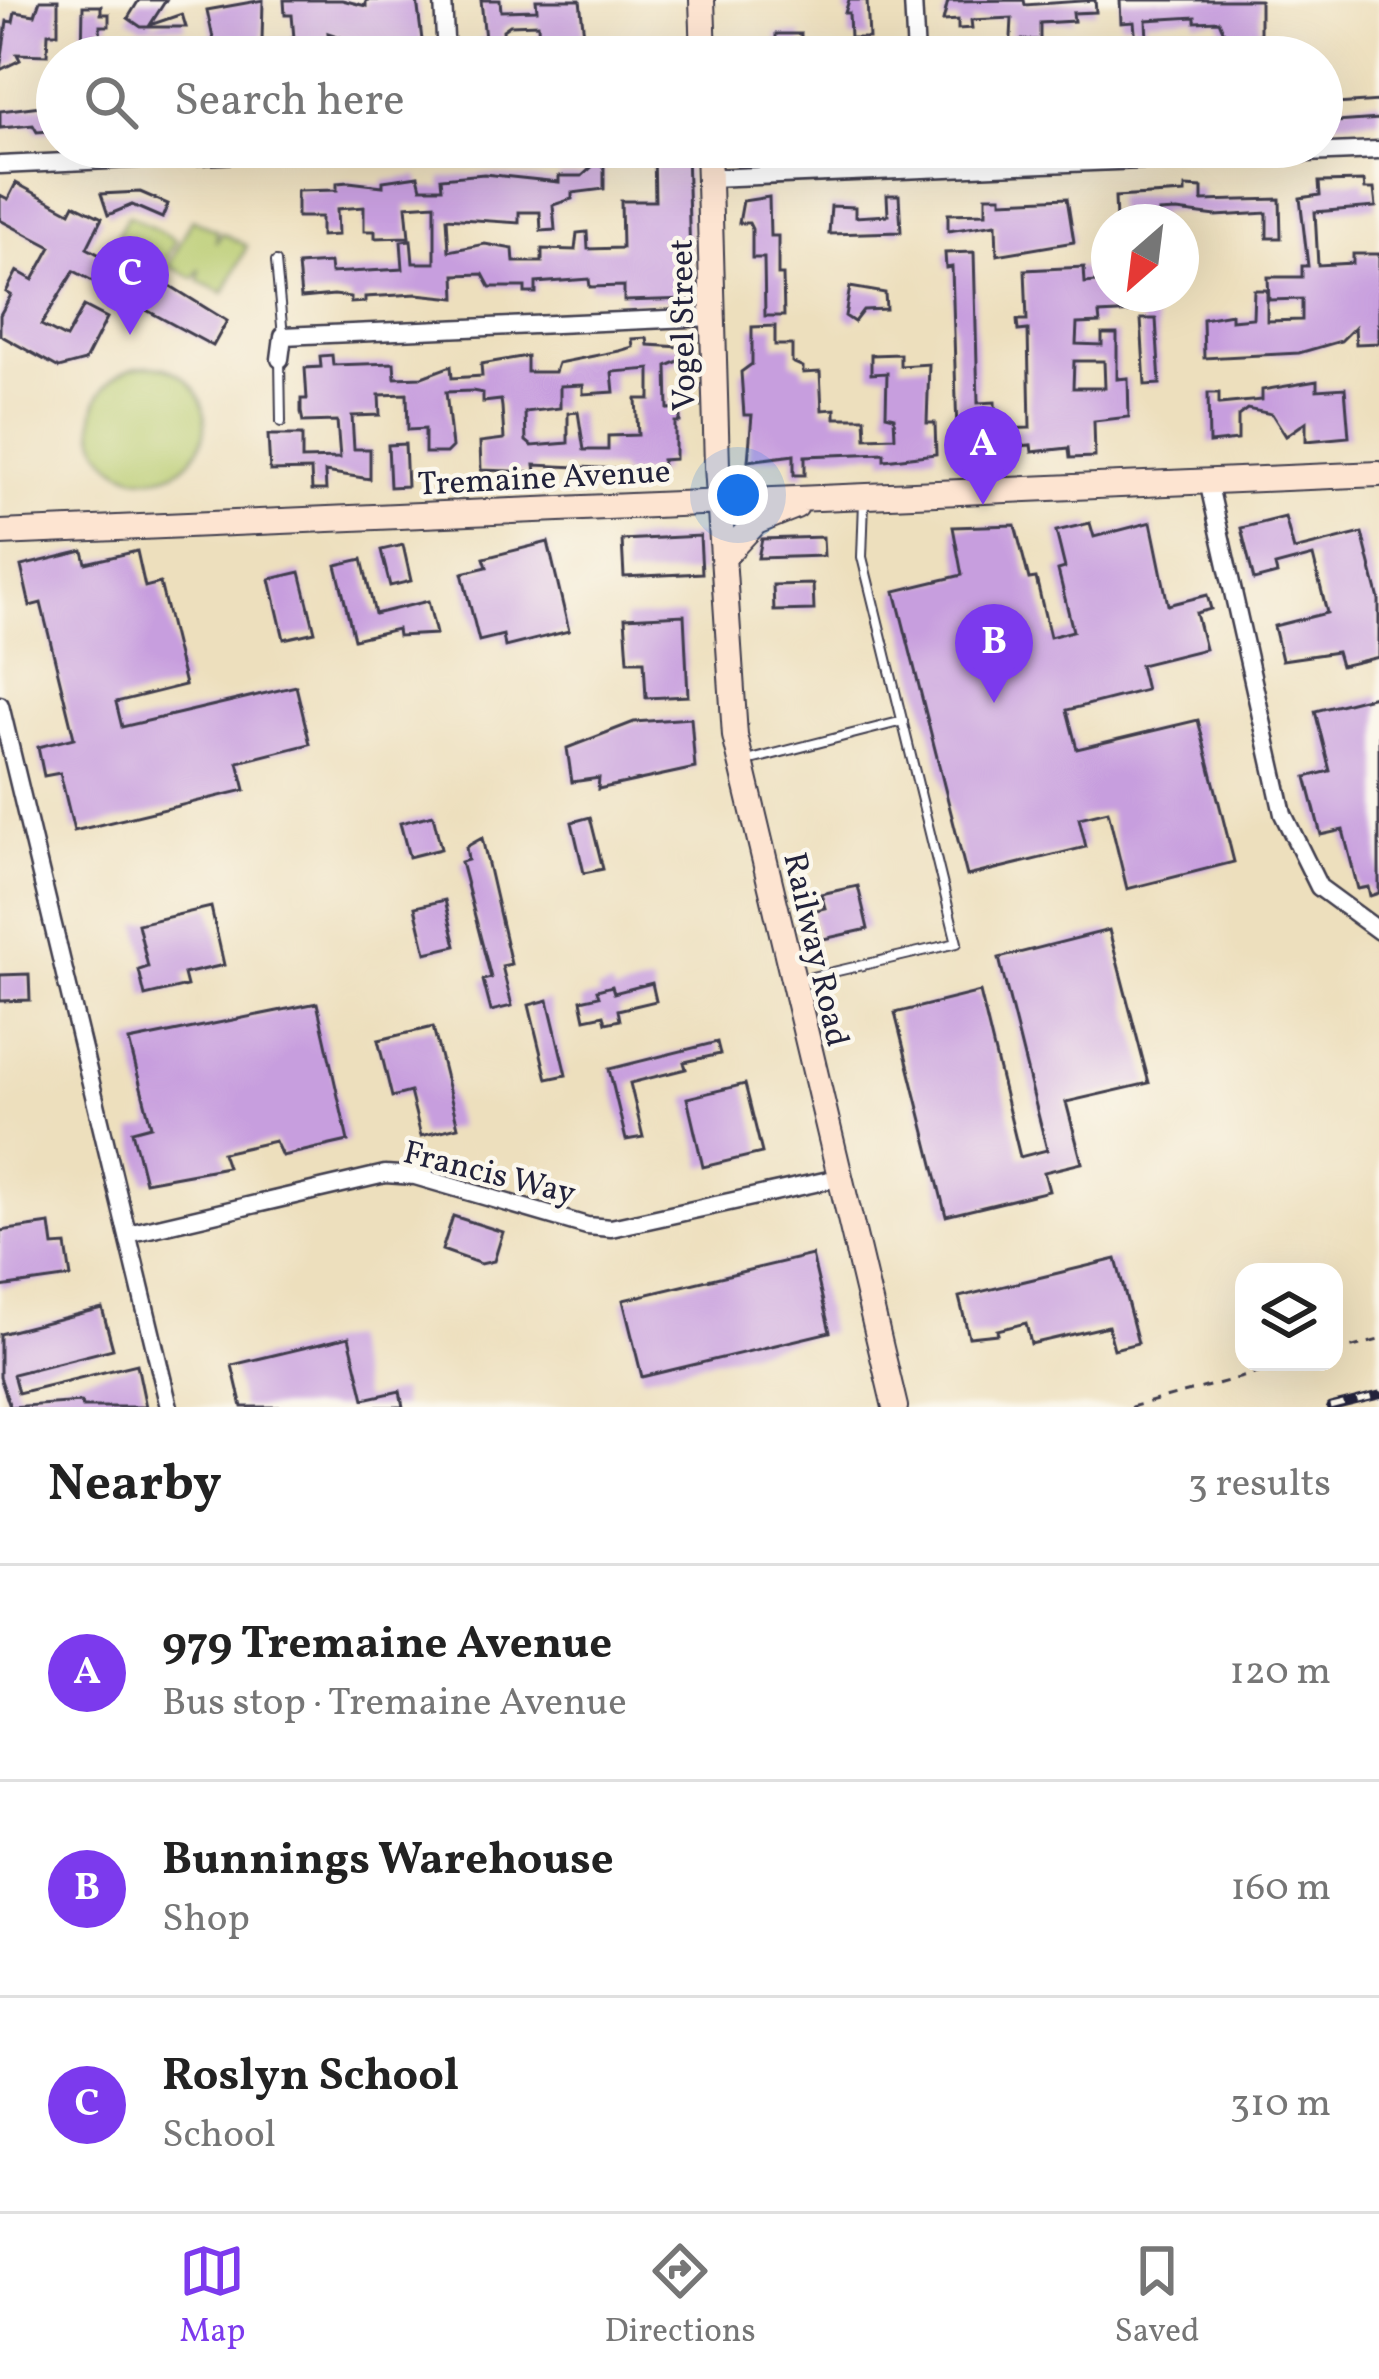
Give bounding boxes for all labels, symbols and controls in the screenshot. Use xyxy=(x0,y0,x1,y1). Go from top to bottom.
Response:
search box xyxy=(36,36,1343,168)
icon: search xyxy=(78,69,144,135)
text: Search here xyxy=(174,71,405,134)
north arrow xyxy=(1091,204,1199,312)
pin: C xyxy=(91,236,169,335)
street label: Vogel Street xyxy=(660,238,710,412)
pin: A xyxy=(944,406,1022,505)
street label: Tremaine Avenue xyxy=(417,450,672,510)
your location xyxy=(708,465,768,525)
pin: B xyxy=(955,604,1033,703)
street label: Railway Road xyxy=(769,848,859,1051)
street label: Francis Way xyxy=(398,1131,580,1219)
map controls xyxy=(1235,1263,1343,1371)
button: layers xyxy=(1235,1263,1343,1371)
text: Nearby xyxy=(48,1450,222,1521)
text: 3 results xyxy=(1188,1458,1331,1512)
text: 979 Tremaine Avenue xyxy=(162,1614,612,1677)
text: A xyxy=(73,1646,101,1700)
text: 120 m xyxy=(1230,1646,1331,1700)
text: Bus stop · Tremaine Avenue xyxy=(162,1677,627,1731)
text: Bunnings Warehouse xyxy=(162,1830,614,1893)
text: B xyxy=(74,1862,100,1916)
text: 160 m xyxy=(1230,1862,1331,1916)
text: Shop xyxy=(162,1893,250,1947)
text: Roslyn School xyxy=(162,2046,459,2109)
text: C xyxy=(74,2078,100,2132)
text: 310 m xyxy=(1230,2078,1331,2132)
text: School xyxy=(162,2109,276,2163)
tab: Map xyxy=(179,2238,246,2356)
tab: Directions xyxy=(604,2238,756,2356)
tab: Saved xyxy=(1115,2238,1200,2356)

